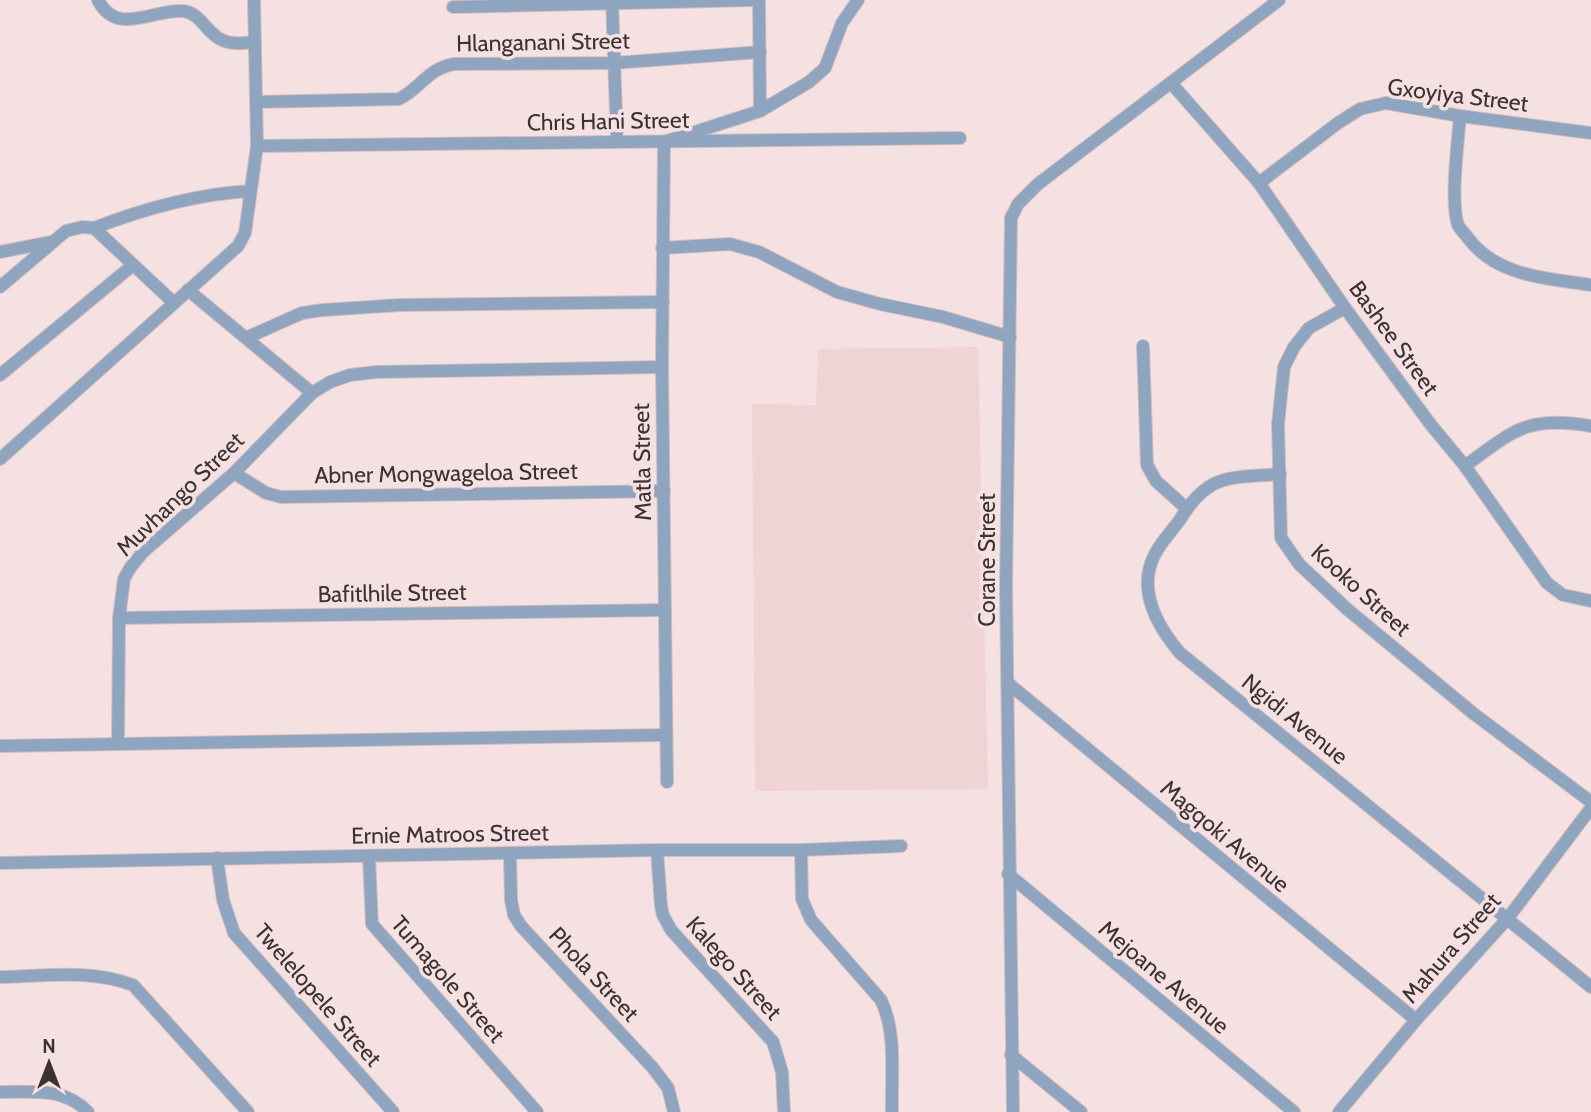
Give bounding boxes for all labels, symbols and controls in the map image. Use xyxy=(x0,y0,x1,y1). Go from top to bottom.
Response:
street label: Hlanganani Street xyxy=(456,26,630,58)
street label: Gxoyiya Street xyxy=(1386,72,1530,118)
street label: Chris Hani Street xyxy=(526,106,690,136)
street label: Bashee Street xyxy=(1343,275,1445,401)
street label: Matla Street xyxy=(627,403,657,521)
street label: Muvhango Street xyxy=(110,426,250,562)
street label: Abner Mongwageloa Street xyxy=(314,457,578,489)
street label: Corane Street xyxy=(973,493,1001,627)
street label: Kooko Street xyxy=(1305,538,1417,642)
street label: Bafitlhile Street xyxy=(317,578,467,608)
street label: Ngidi Avenue xyxy=(1236,668,1354,770)
street label: Magqoki Avenue xyxy=(1155,774,1295,898)
street label: Ernie Matroos Street xyxy=(351,818,549,850)
street label: Mahura Street xyxy=(1396,887,1507,1009)
street label: Tumagole Street xyxy=(385,910,511,1048)
street label: Kalego Street xyxy=(680,910,788,1026)
street label: Mejoane Avenue xyxy=(1093,914,1235,1040)
street label: Twelelopele Street xyxy=(248,918,388,1072)
street label: Phola Street xyxy=(543,921,645,1027)
north arrow xyxy=(14,1028,84,1098)
text: N xyxy=(42,1035,56,1058)

